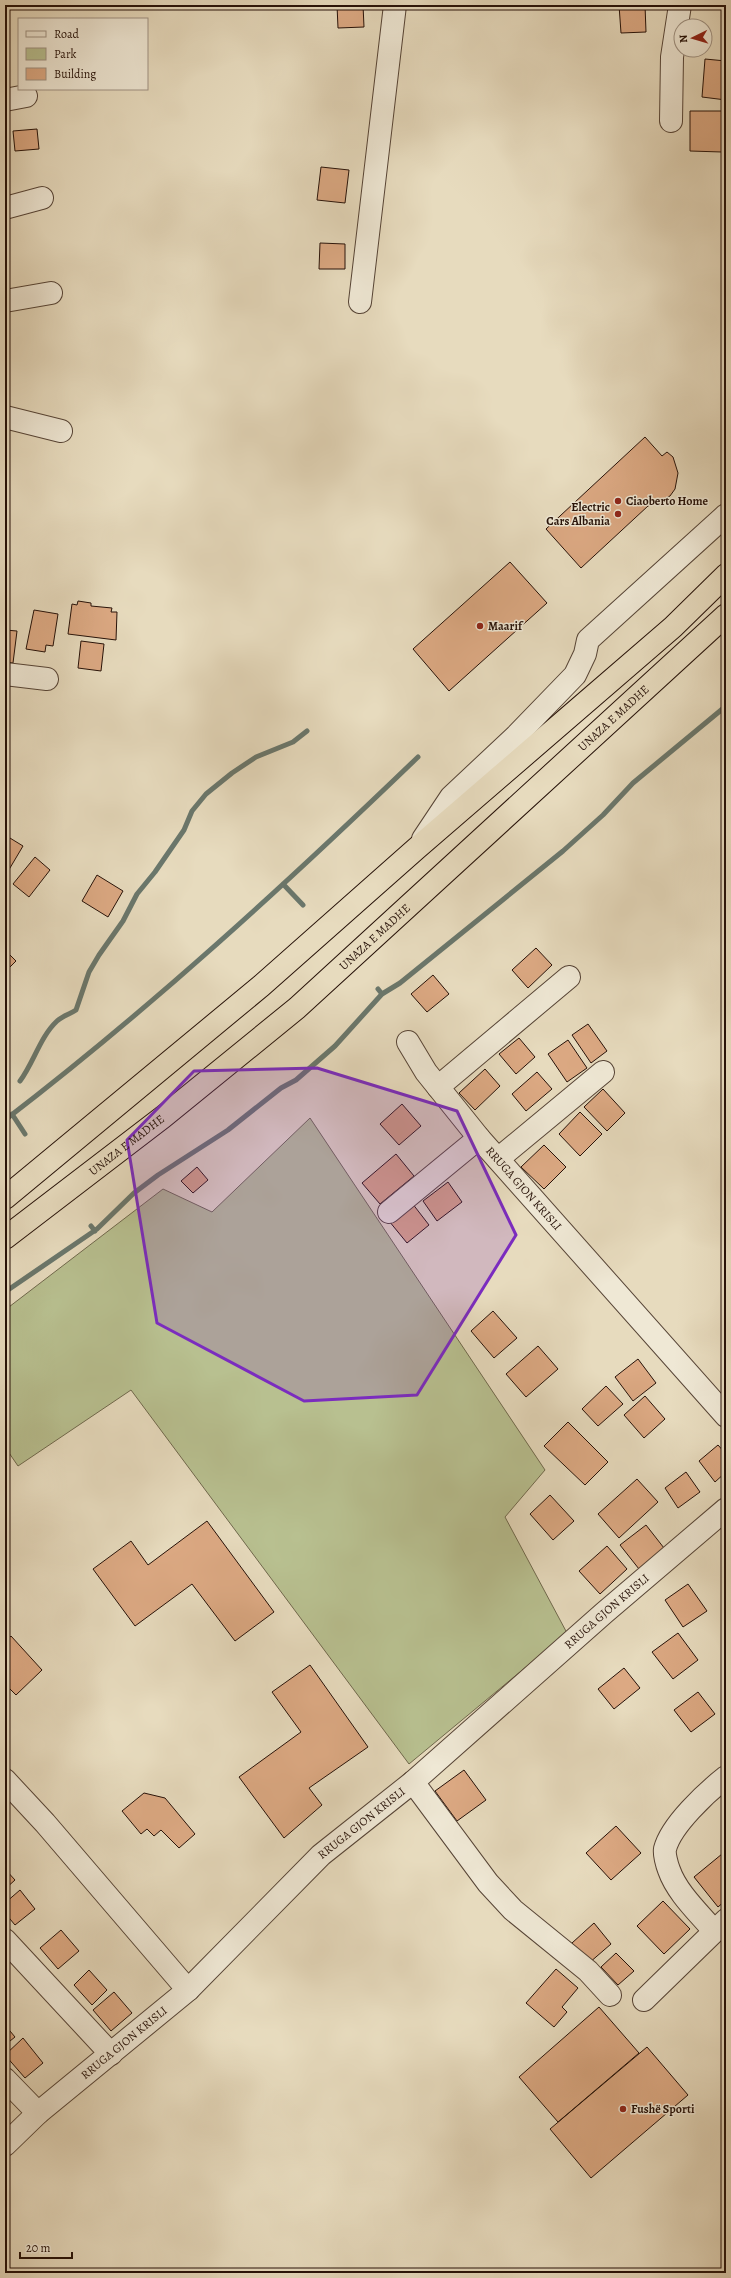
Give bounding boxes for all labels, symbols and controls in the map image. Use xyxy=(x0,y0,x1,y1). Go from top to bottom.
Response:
legend xyxy=(18,18,148,90)
north arrow xyxy=(673,18,713,58)
text: Road xyxy=(54,26,80,42)
text: N xyxy=(676,34,691,43)
text: Park xyxy=(54,46,77,62)
text: Building xyxy=(54,66,96,82)
place label: Ciaoberto Home xyxy=(626,493,709,509)
marker: Ciaoberto Home xyxy=(613,496,623,506)
place label: Electric Cars Albania xyxy=(546,499,610,529)
marker: Electric Cars Albania xyxy=(613,509,623,519)
place label: Maarif xyxy=(488,618,524,634)
marker: Maarif xyxy=(475,621,485,631)
street label: UNAZA E MADHE xyxy=(574,681,653,755)
street label: UNAZA E MADHE xyxy=(336,900,414,974)
street label: UNAZA E MADHE xyxy=(85,1111,168,1179)
street label: RRUGA GJON KRISLI xyxy=(482,1143,565,1234)
street label: RRUGA GJON KRISLI xyxy=(561,1570,652,1652)
street label: RRUGA GJON KRISLI xyxy=(314,1783,408,1863)
street label: RRUGA GJON KRISLI xyxy=(77,2002,170,2083)
place label: Fushë Sporti xyxy=(631,2101,695,2117)
marker: Fushë Sporti xyxy=(618,2104,628,2114)
scale bar xyxy=(20,2234,72,2260)
text: 20 m xyxy=(26,2240,50,2256)

